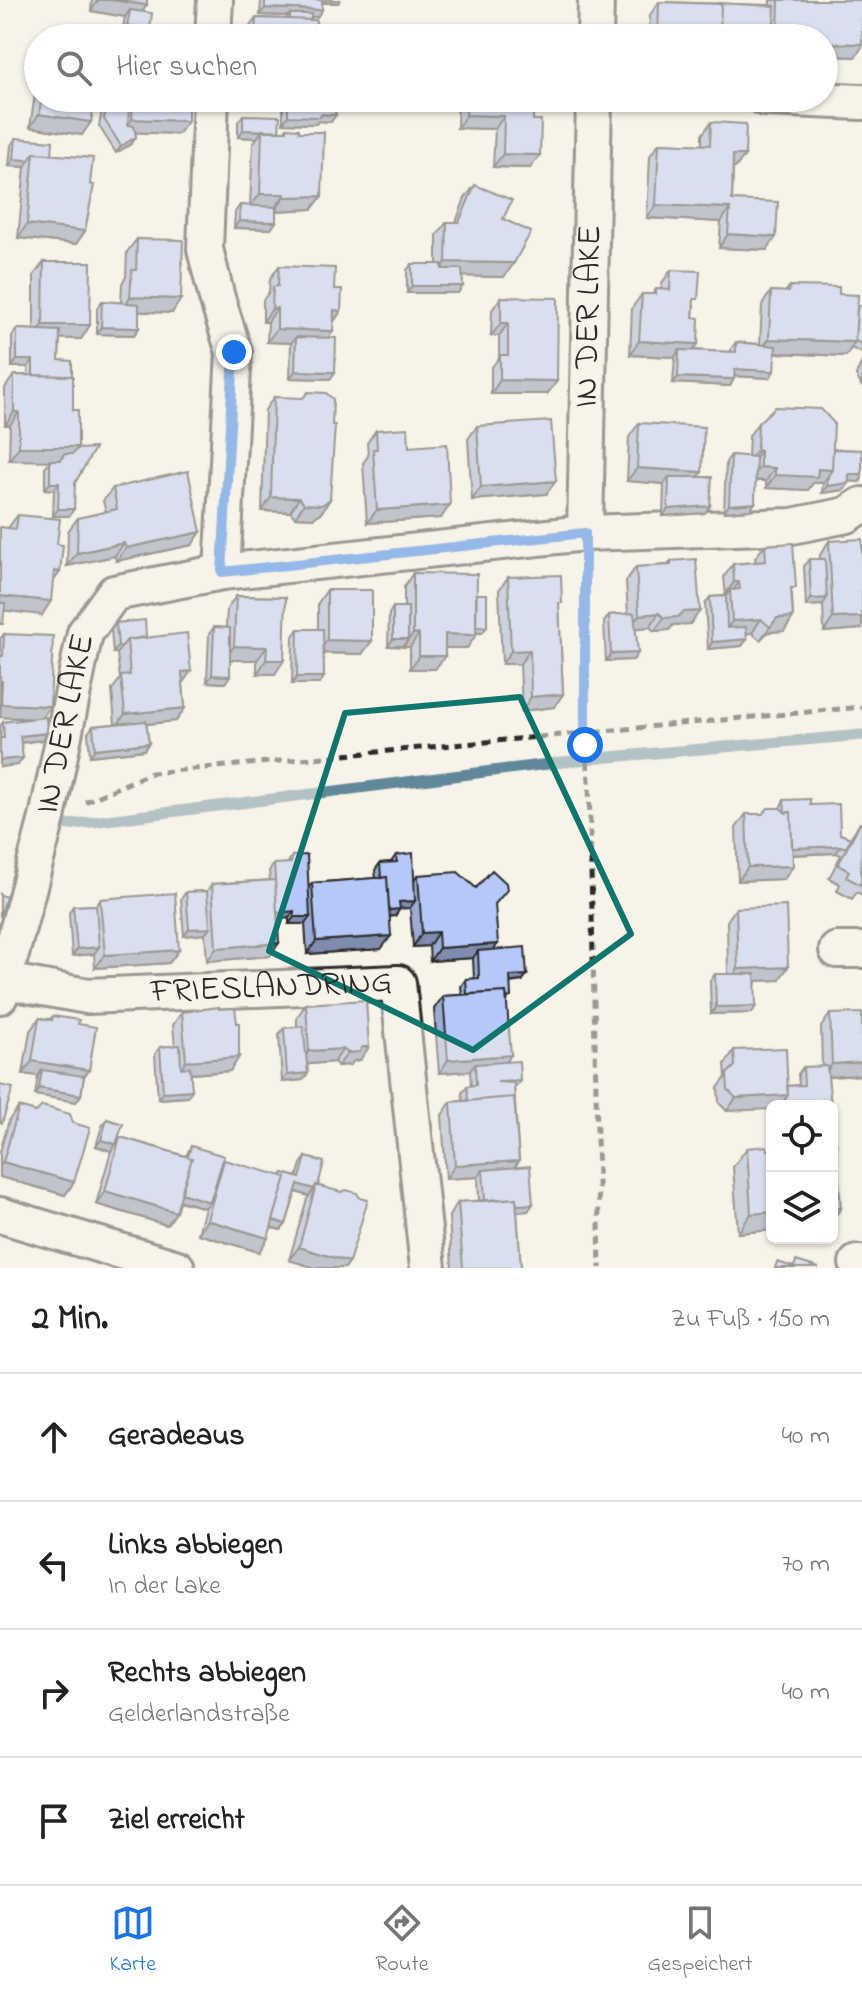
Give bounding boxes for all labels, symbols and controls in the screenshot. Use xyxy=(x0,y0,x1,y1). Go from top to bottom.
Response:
search box xyxy=(24,24,838,112)
icon: search xyxy=(52,46,96,90)
text: Hier suchen xyxy=(116,46,257,90)
street label: IN DER LAKE xyxy=(563,225,616,409)
route end xyxy=(216,334,252,370)
street label: IN DER LAKE xyxy=(23,629,109,819)
route start xyxy=(567,727,603,763)
street label: FRIESLANDRING xyxy=(149,958,393,1018)
map controls xyxy=(766,1100,838,1244)
button: locate xyxy=(766,1100,838,1172)
button: layers xyxy=(766,1172,838,1244)
text: 2 Min. xyxy=(32,1295,108,1345)
text: Zu Fuß · 150 m xyxy=(671,1301,830,1339)
icon: ahead xyxy=(32,1415,76,1459)
text: Geradeaus xyxy=(108,1415,245,1459)
text: 40 m xyxy=(781,1418,830,1456)
text: Links abbiegen xyxy=(108,1524,283,1568)
icon: left xyxy=(32,1543,76,1587)
text: 70 m xyxy=(781,1546,830,1584)
text: In der Lake xyxy=(108,1568,221,1606)
text: Rechts abbiegen xyxy=(108,1652,306,1696)
icon: right xyxy=(32,1671,76,1715)
text: 40 m xyxy=(781,1674,830,1712)
text: Gelderlandstraße xyxy=(108,1696,290,1734)
icon: arrive xyxy=(32,1799,76,1843)
text: Ziel erreicht xyxy=(108,1799,245,1843)
tab: Karte xyxy=(110,1901,156,1981)
tab: Route xyxy=(375,1901,429,1981)
tab: Gespeichert xyxy=(648,1901,752,1981)

